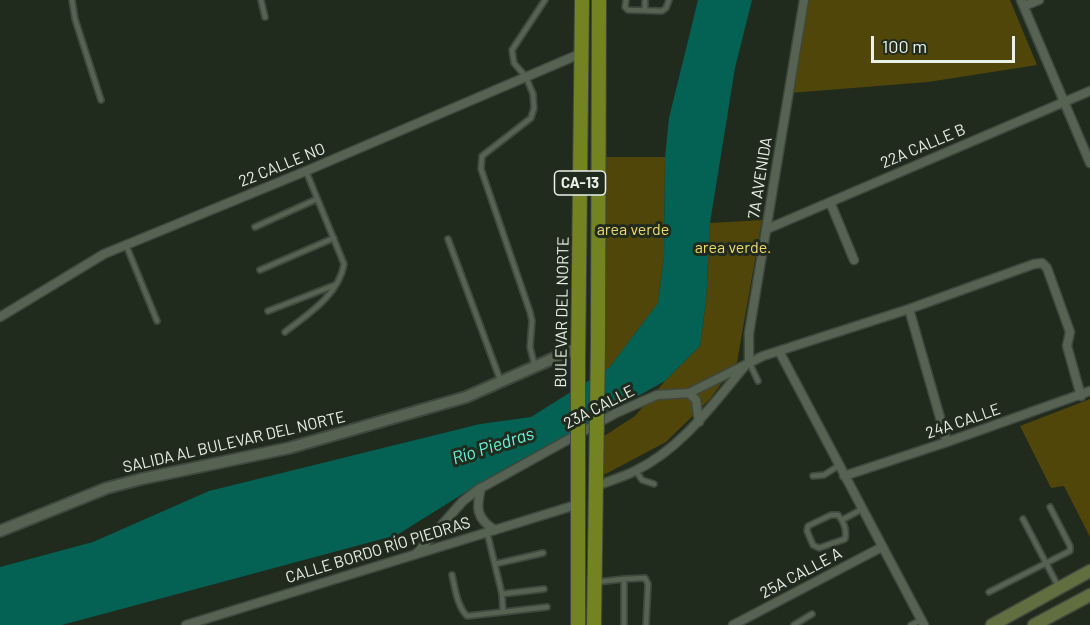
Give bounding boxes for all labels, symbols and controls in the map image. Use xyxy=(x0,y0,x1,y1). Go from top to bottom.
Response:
scale bar xyxy=(874,24,1018,62)
text: 100 m xyxy=(882,35,927,57)
street label: 22A CALLE B xyxy=(878,119,968,173)
street label: 7A AVENIDA xyxy=(744,136,776,220)
street label: 22 CALLE NO xyxy=(236,139,328,191)
road number: CA-13 xyxy=(554,171,606,195)
park label: area verde xyxy=(597,220,669,240)
street label: BULEVAR DEL NORTE xyxy=(551,236,573,388)
park label: area verde. xyxy=(695,238,771,258)
street label: 23A CALLE xyxy=(560,381,638,433)
street label: 24A CALLE xyxy=(923,399,1003,443)
street label: SALIDA AL BULEVAR DEL NORTE xyxy=(121,407,347,477)
water label: Río Piedras xyxy=(449,423,537,469)
street label: CALLE BORDO RÍO PIEDRAS xyxy=(283,513,473,587)
street label: 25A CALLE A xyxy=(757,543,845,603)

